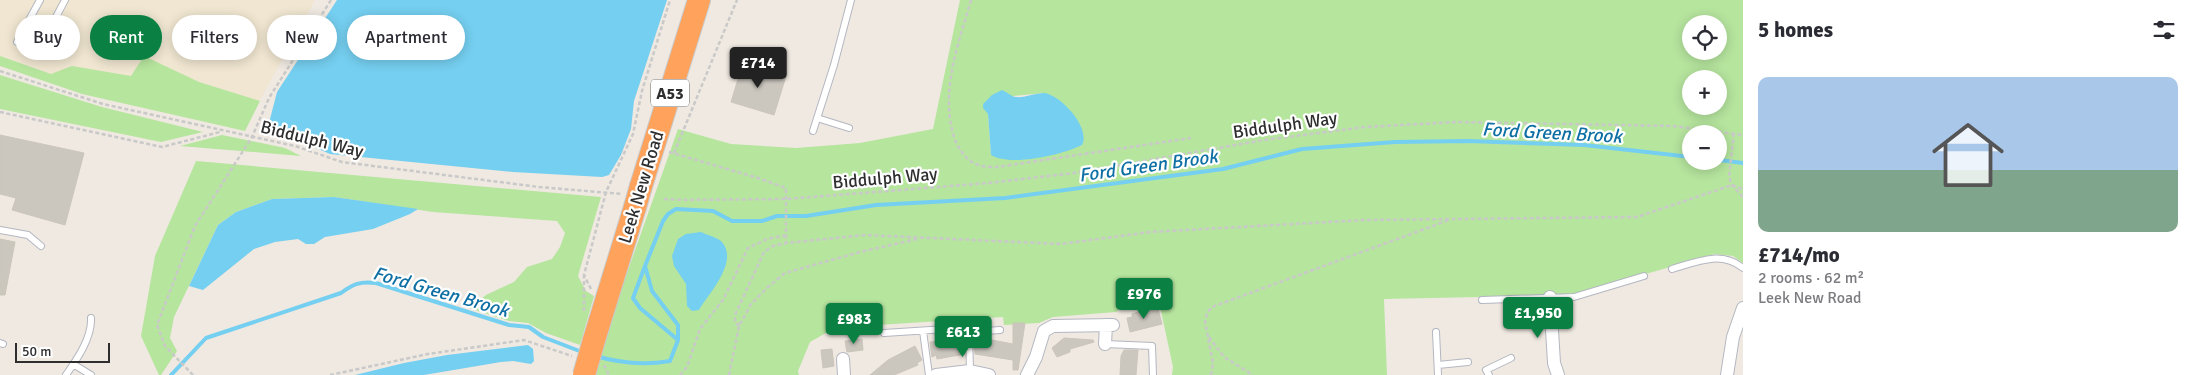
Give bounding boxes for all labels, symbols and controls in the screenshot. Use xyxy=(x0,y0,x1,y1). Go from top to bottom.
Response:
chip: Buy xyxy=(15,15,80,60)
chip: Rent xyxy=(90,15,162,60)
chip: Filters xyxy=(172,15,257,60)
chip: New xyxy=(267,15,337,60)
chip: Apartment xyxy=(347,15,465,60)
map controls xyxy=(1682,15,1727,170)
button: locate xyxy=(1682,15,1727,60)
icon: filters xyxy=(2150,16,2178,44)
text: 5 homes xyxy=(1758,17,1833,43)
pin: £714 xyxy=(728,46,788,89)
text: £714 xyxy=(741,53,775,73)
button: + xyxy=(1682,70,1727,115)
road number: A53 xyxy=(651,80,689,106)
street label: Biddulph Way xyxy=(1231,107,1339,143)
icon: home xyxy=(1923,110,2013,200)
street label: Biddulph Way xyxy=(258,116,366,163)
water label: Ford Green Brook xyxy=(1481,117,1624,149)
button: − xyxy=(1682,125,1727,170)
street label: Leek New Road xyxy=(613,128,669,246)
water label: Ford Green Brook xyxy=(1077,144,1221,188)
street label: Biddulph Way xyxy=(832,162,939,194)
text: £714/mo xyxy=(1758,242,1840,268)
water label: Ford Green Brook xyxy=(370,261,513,323)
text: 2 rooms · 62 m² xyxy=(1758,268,1864,288)
pin: £976 xyxy=(1114,278,1174,320)
text: £976 xyxy=(1127,284,1161,304)
text: Leek New Road xyxy=(1758,288,1862,308)
pin: £1,950 xyxy=(1497,296,1579,339)
pin: £983 xyxy=(824,302,884,345)
text: £1,950 xyxy=(1514,303,1562,323)
text: £983 xyxy=(837,309,871,329)
pin: £613 xyxy=(933,316,993,358)
text: £613 xyxy=(946,322,980,342)
scale bar xyxy=(15,340,110,363)
text: 50 m xyxy=(22,343,51,360)

